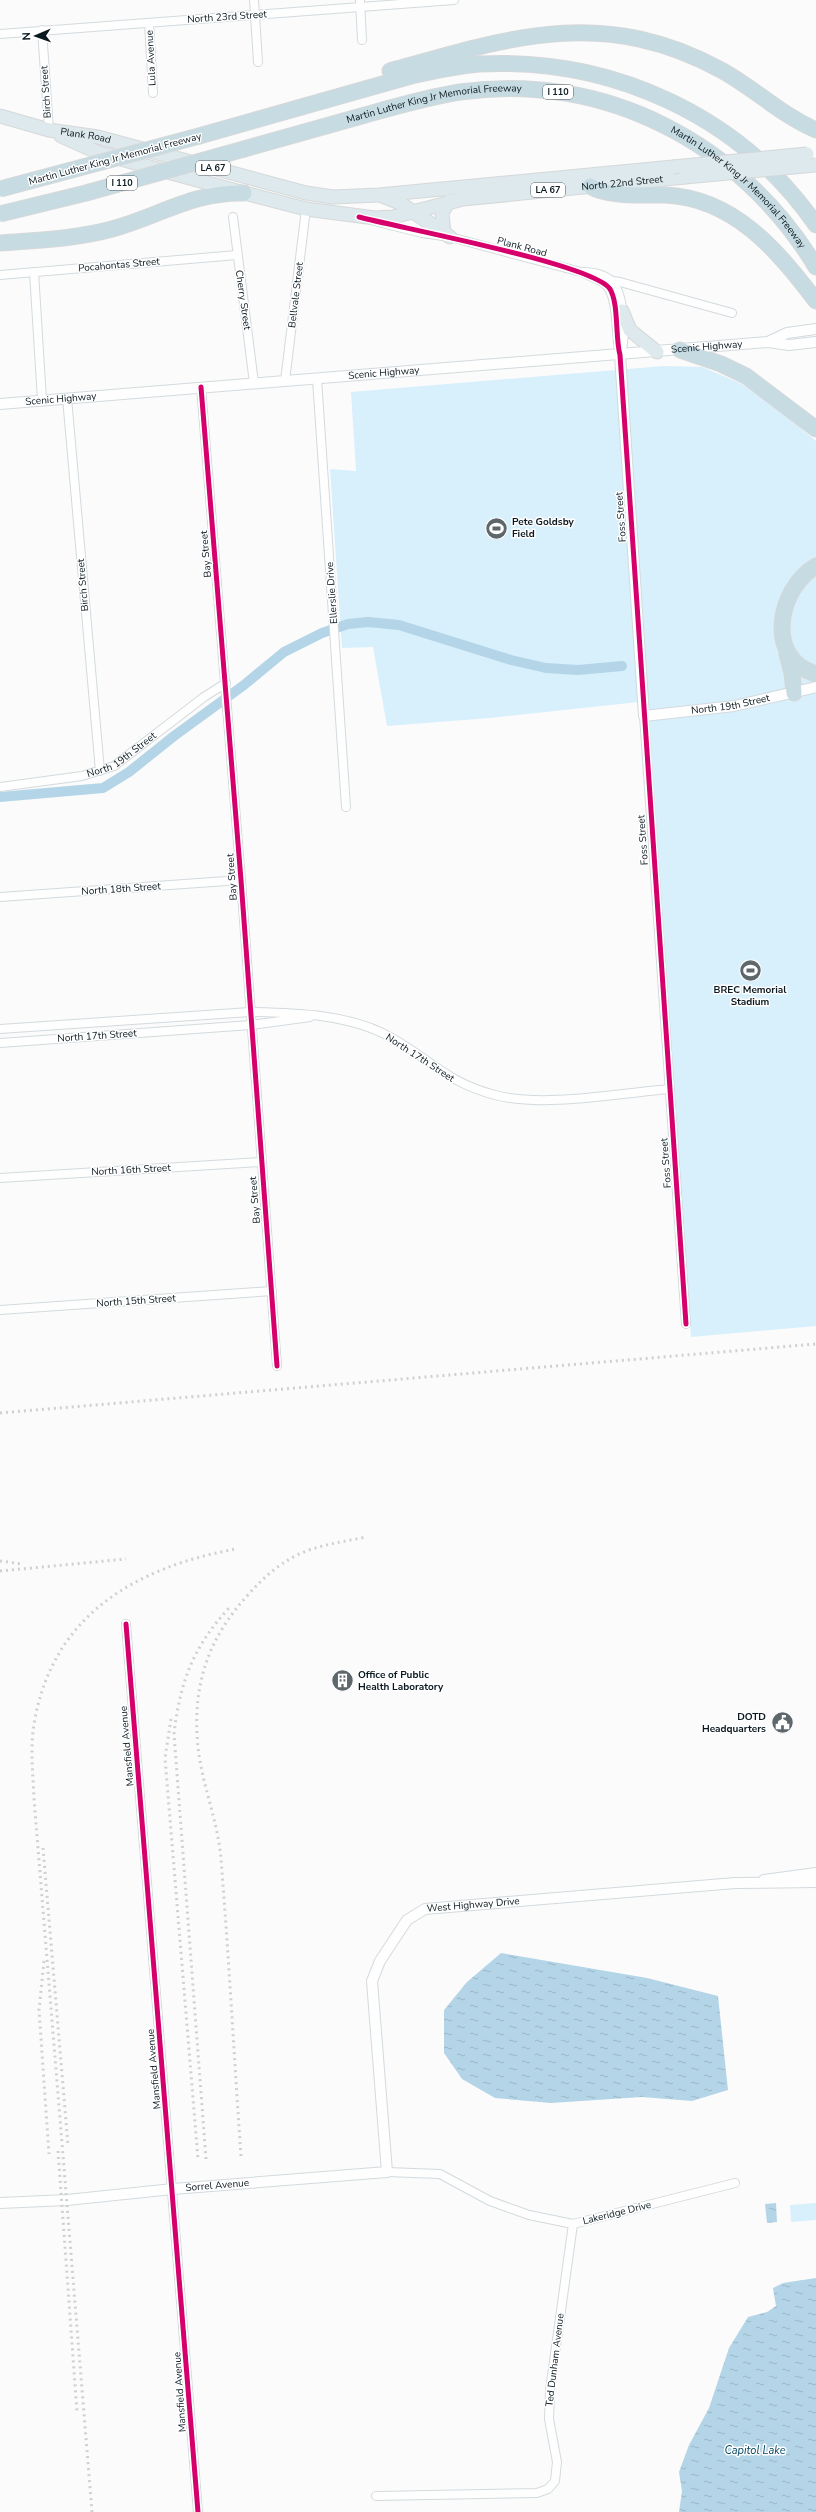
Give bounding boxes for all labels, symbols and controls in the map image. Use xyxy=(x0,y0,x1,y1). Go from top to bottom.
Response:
street label: North 23rd Street xyxy=(187,7,268,27)
north arrow xyxy=(16,16,56,56)
street label: Lula Avenue xyxy=(143,30,159,86)
text: N xyxy=(19,32,34,41)
street label: Birch Street xyxy=(37,65,55,119)
street label: Martin Luther King Jr Memorial Freeway xyxy=(345,81,523,127)
road number: I 110 xyxy=(543,85,573,99)
street label: Martin Luther King Jr Memorial Freeway xyxy=(668,123,809,252)
street label: Plank Road xyxy=(59,125,113,147)
street label: Martin Luther King Jr Memorial Freeway xyxy=(27,129,204,189)
road number: LA 67 xyxy=(196,161,230,175)
street label: North 22nd Street xyxy=(581,172,664,194)
road number: I 110 xyxy=(107,176,137,190)
road number: LA 67 xyxy=(531,183,565,197)
street label: Plank Road xyxy=(496,234,549,260)
street label: Pocahontas Street xyxy=(78,254,161,276)
street label: Bellvale Street xyxy=(285,261,307,329)
street label: Cherry Street xyxy=(232,269,254,331)
street label: Scenic Highway xyxy=(671,337,744,357)
street label: Scenic Highway xyxy=(348,363,421,383)
street label: Scenic Highway xyxy=(25,389,98,409)
street label: Foss Street xyxy=(612,491,630,543)
sports icon: Pete Goldsby Field xyxy=(484,515,510,541)
place label: Pete Goldsby Field xyxy=(512,515,575,541)
street label: Bay Street xyxy=(197,529,215,578)
street label: Birch Street xyxy=(74,558,92,612)
street label: Ellerslie Drive xyxy=(323,561,341,625)
street label: North 19th Street xyxy=(690,691,772,718)
street label: North 19th Street xyxy=(85,729,160,781)
street label: Foss Street xyxy=(634,814,652,866)
street label: Bay Street xyxy=(223,853,241,901)
street label: North 18th Street xyxy=(81,879,162,899)
sports icon: BREC Memorial Stadium xyxy=(737,957,763,983)
place label: BREC Memorial Stadium xyxy=(714,983,787,1009)
street label: North 17th Street xyxy=(57,1026,138,1046)
street label: North 17th Street xyxy=(383,1030,458,1086)
street label: Foss Street xyxy=(657,1137,675,1189)
street label: North 16th Street xyxy=(91,1161,172,1179)
street label: Bay Street xyxy=(246,1175,264,1224)
street label: North 15th Street xyxy=(96,1291,177,1311)
building icon: Office of Public Health Laboratory xyxy=(330,1668,356,1694)
place label: Office of Public Health Laboratory xyxy=(358,1668,444,1694)
street label: Mansfield Avenue xyxy=(117,1705,137,1787)
place label: DOTD Headquarters xyxy=(702,1710,766,1736)
public building icon: DOTD Headquarters xyxy=(769,1710,795,1736)
street label: West Highway Drive xyxy=(426,1894,520,1916)
street label: Mansfield Avenue xyxy=(144,2028,164,2110)
street label: Sorrel Avenue xyxy=(185,2176,250,2195)
street label: Lakeridge Drive xyxy=(581,2198,653,2228)
street label: Ted Dunham Avenue xyxy=(542,2313,568,2407)
street label: Mansfield Avenue xyxy=(170,2351,190,2433)
water label: Capitol Lake xyxy=(724,2443,786,2458)

